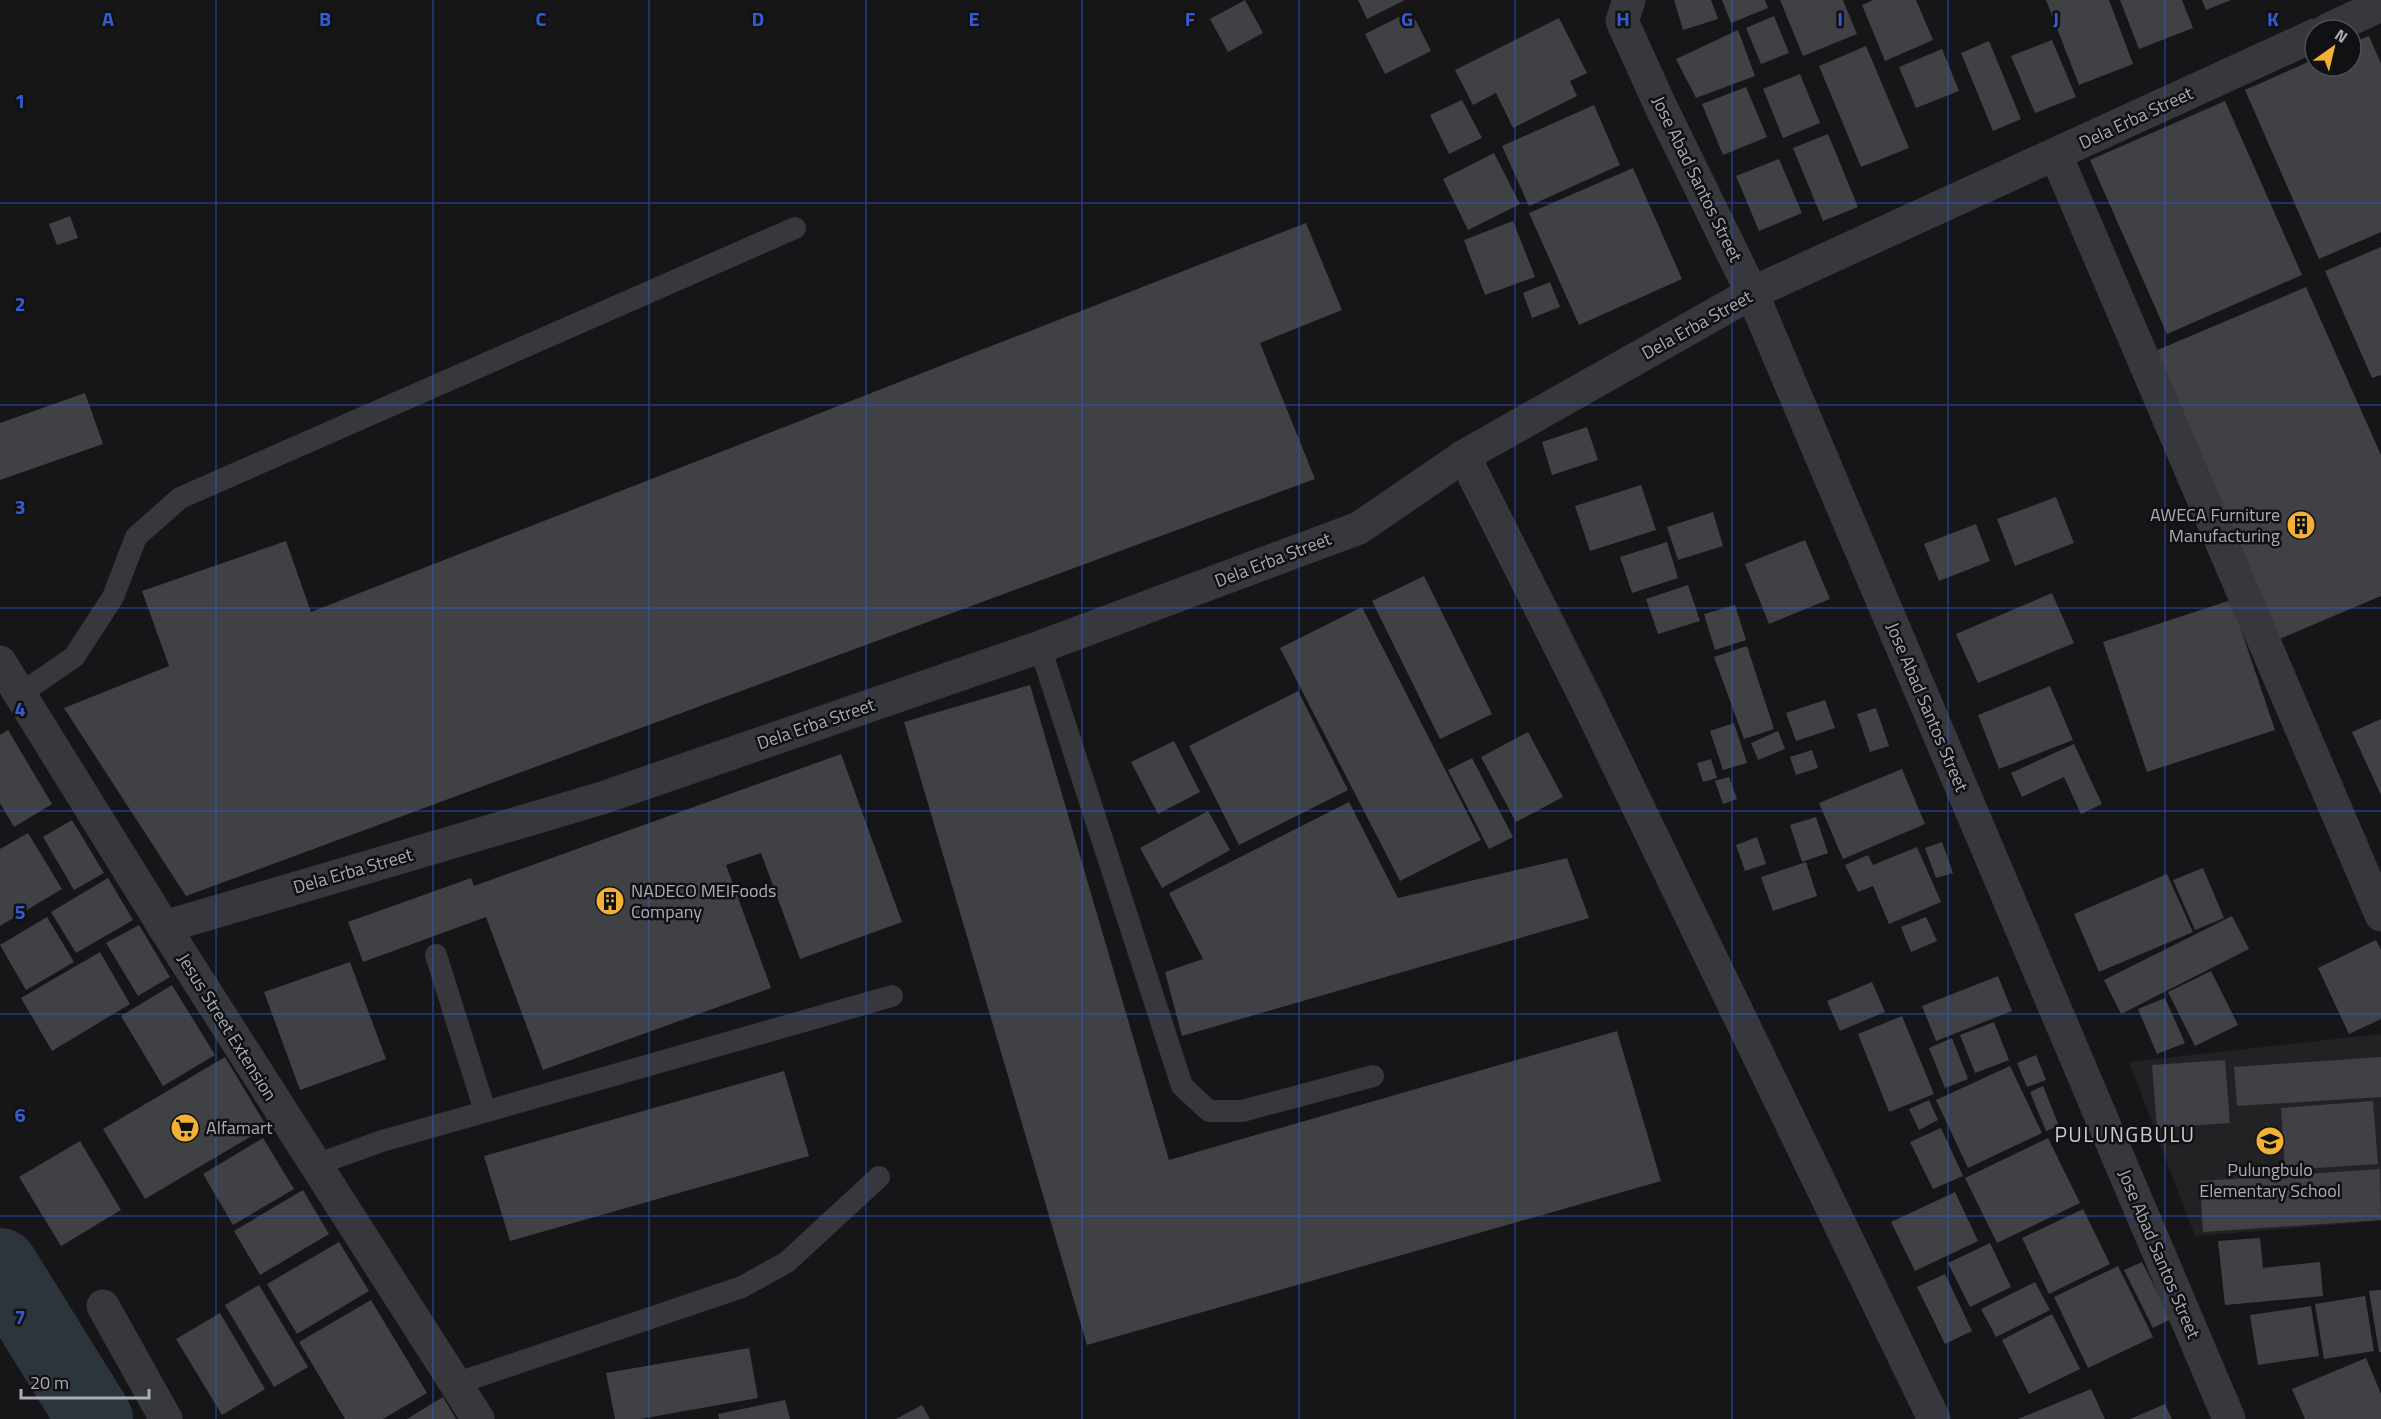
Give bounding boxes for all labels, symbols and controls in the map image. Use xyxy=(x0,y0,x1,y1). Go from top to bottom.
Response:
text: A xyxy=(102,3,114,34)
text: B xyxy=(319,3,331,34)
text: C xyxy=(536,3,547,34)
text: D xyxy=(752,3,764,34)
text: E xyxy=(968,3,980,34)
text: F xyxy=(1185,3,1196,34)
text: G xyxy=(1401,3,1413,34)
text: H xyxy=(1616,3,1630,34)
text: I xyxy=(1837,3,1843,34)
text: J xyxy=(2053,3,2059,34)
text: K xyxy=(2267,3,2279,34)
north arrow xyxy=(2303,18,2363,78)
text: N xyxy=(2330,23,2353,49)
street label: Dela Erba Street xyxy=(2074,79,2198,156)
text: 1 xyxy=(14,85,26,116)
street label: Jose Abad Santos Street xyxy=(1645,91,1750,267)
street label: Dela Erba Street xyxy=(1636,283,1758,366)
text: 2 xyxy=(14,288,26,319)
text: 3 xyxy=(14,491,26,522)
place label: AWECA Furniture Manufacturing xyxy=(2150,501,2280,549)
building icon: AWECA Furniture Manufacturing xyxy=(2285,509,2317,541)
street label: Dela Erba Street xyxy=(1211,525,1336,594)
street label: Jose Abad Santos Street xyxy=(1880,618,1976,796)
street label: Dela Erba Street xyxy=(753,691,879,756)
text: 4 xyxy=(14,693,26,724)
street label: Dela Erba Street xyxy=(290,840,416,900)
place label: NADECO MEIFoods Company xyxy=(631,877,776,925)
building icon: NADECO MEIFoods Company xyxy=(594,885,626,917)
text: 5 xyxy=(14,896,26,927)
street label: Jesus Street Extension xyxy=(171,948,284,1106)
text: 6 xyxy=(14,1099,26,1130)
supermarket icon: Alfamart xyxy=(169,1112,201,1144)
place label: Alfamart xyxy=(206,1114,273,1141)
district label: PULUNGBULU xyxy=(2054,1118,2196,1150)
school or university icon: Pulungbulo Elementary School xyxy=(2254,1125,2286,1157)
place label: Pulungbulo Elementary School xyxy=(2199,1156,2341,1204)
street label: Jose Abad Santos Street xyxy=(2112,1165,2208,1343)
text: 7 xyxy=(14,1301,26,1332)
scale bar xyxy=(21,1362,148,1400)
text: 20 m xyxy=(30,1369,69,1396)

